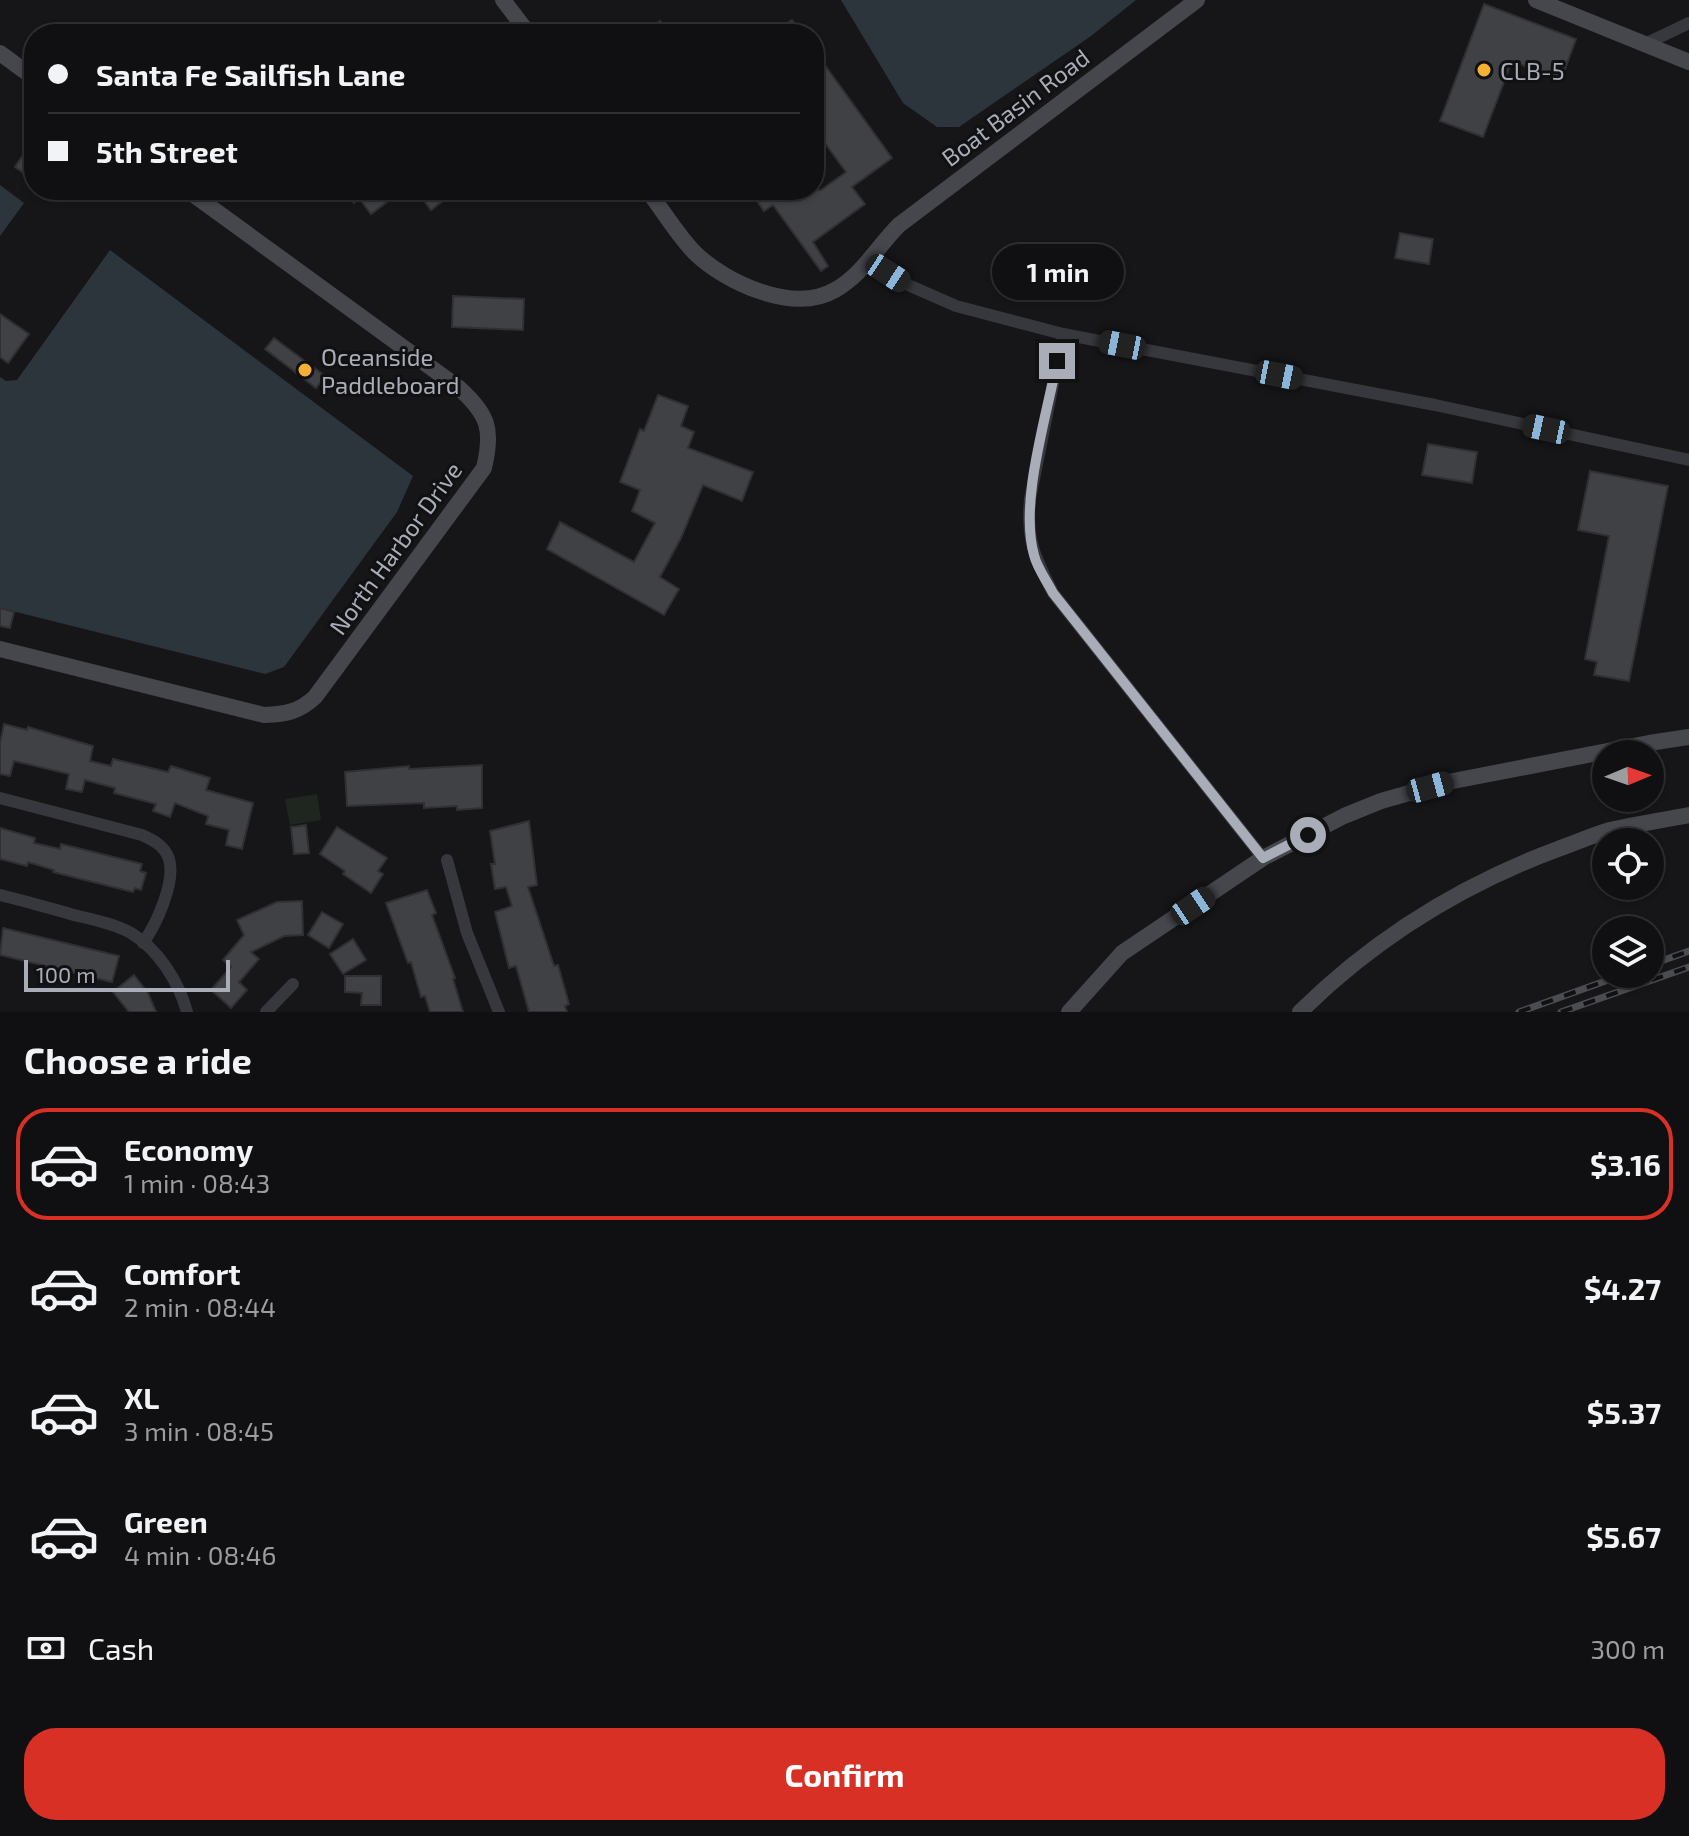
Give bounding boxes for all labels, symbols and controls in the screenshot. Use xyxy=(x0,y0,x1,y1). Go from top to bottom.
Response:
street label: Boat Basin Road xyxy=(936,42,1094,172)
text: Santa Fe Sailfish Lane xyxy=(96,56,405,92)
place label: CLB-5 xyxy=(1500,56,1565,85)
marker: CLB-5 xyxy=(1475,61,1493,79)
text: 5th Street xyxy=(96,133,238,169)
callout: 1 min xyxy=(991,245,1123,301)
car xyxy=(861,250,915,296)
text: 1 min xyxy=(1027,256,1089,287)
car xyxy=(1096,329,1148,361)
place label: Oceanside Paddleboard xyxy=(321,342,459,399)
route end xyxy=(1039,343,1075,379)
car xyxy=(1253,359,1305,391)
marker: Oceanside Paddleboard xyxy=(296,361,314,379)
car xyxy=(1520,412,1572,446)
street label: North Harbor Drive xyxy=(323,456,467,640)
north arrow xyxy=(1592,740,1664,812)
map controls xyxy=(1592,740,1664,988)
car xyxy=(1404,769,1456,805)
route start xyxy=(1290,817,1326,853)
button: locate xyxy=(1592,828,1664,900)
car xyxy=(1166,883,1220,929)
button: layers xyxy=(1592,916,1664,988)
scale bar xyxy=(24,956,230,992)
text: 100 m xyxy=(36,961,95,987)
text: Choose a ride xyxy=(24,1038,252,1081)
icon: car xyxy=(28,1128,100,1200)
text: Economy xyxy=(124,1131,253,1167)
text: $3.16 xyxy=(1590,1146,1661,1182)
text: 1 min · 08:43 xyxy=(124,1167,270,1198)
icon: car xyxy=(28,1252,100,1324)
text: Comfort xyxy=(124,1255,241,1291)
text: $4.27 xyxy=(1584,1270,1661,1306)
text: 2 min · 08:44 xyxy=(124,1291,276,1322)
icon: car xyxy=(28,1376,100,1448)
text: XL xyxy=(124,1379,159,1415)
text: $5.37 xyxy=(1587,1394,1661,1430)
text: 3 min · 08:45 xyxy=(124,1415,274,1446)
icon: car xyxy=(28,1500,100,1572)
text: Green xyxy=(124,1503,208,1539)
text: $5.67 xyxy=(1586,1518,1661,1554)
text: 4 min · 08:46 xyxy=(124,1539,276,1570)
icon: cash xyxy=(24,1626,68,1670)
text: Cash xyxy=(88,1630,154,1666)
text: 300 m xyxy=(1591,1633,1665,1664)
button: Confirm xyxy=(24,1728,1665,1820)

